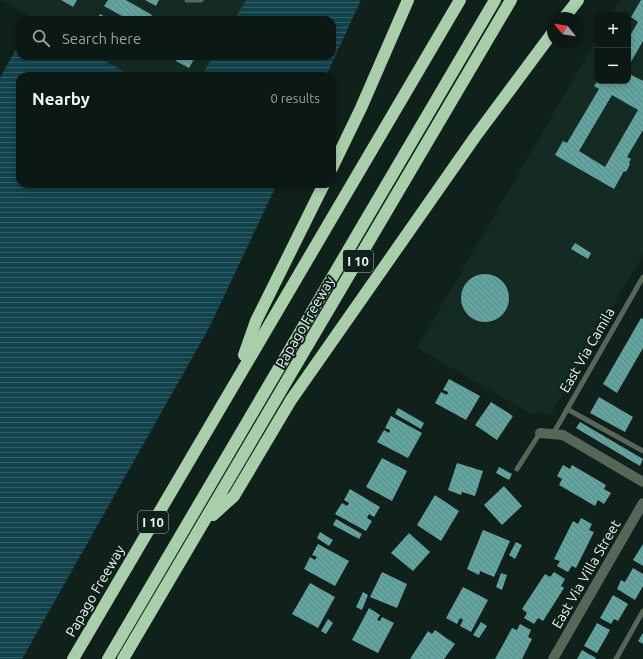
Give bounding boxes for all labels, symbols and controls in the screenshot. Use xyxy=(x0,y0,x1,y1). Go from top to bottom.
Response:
north arrow xyxy=(547,12,583,48)
map controls xyxy=(595,12,631,84)
button: + xyxy=(595,12,631,48)
search box xyxy=(16,16,336,60)
icon: search xyxy=(30,27,52,49)
text: Search here xyxy=(62,30,141,47)
button: − xyxy=(595,48,631,84)
text: Nearby xyxy=(32,89,90,108)
text: 0 results xyxy=(270,91,320,105)
road number: I 10 xyxy=(343,250,373,272)
street label: Papago Freeway xyxy=(272,273,338,371)
street label: East Via Camila xyxy=(556,305,618,395)
road number: I 10 xyxy=(138,511,168,533)
street label: East Via Villa Street xyxy=(548,517,624,631)
street label: Papago Freeway xyxy=(62,542,128,640)

